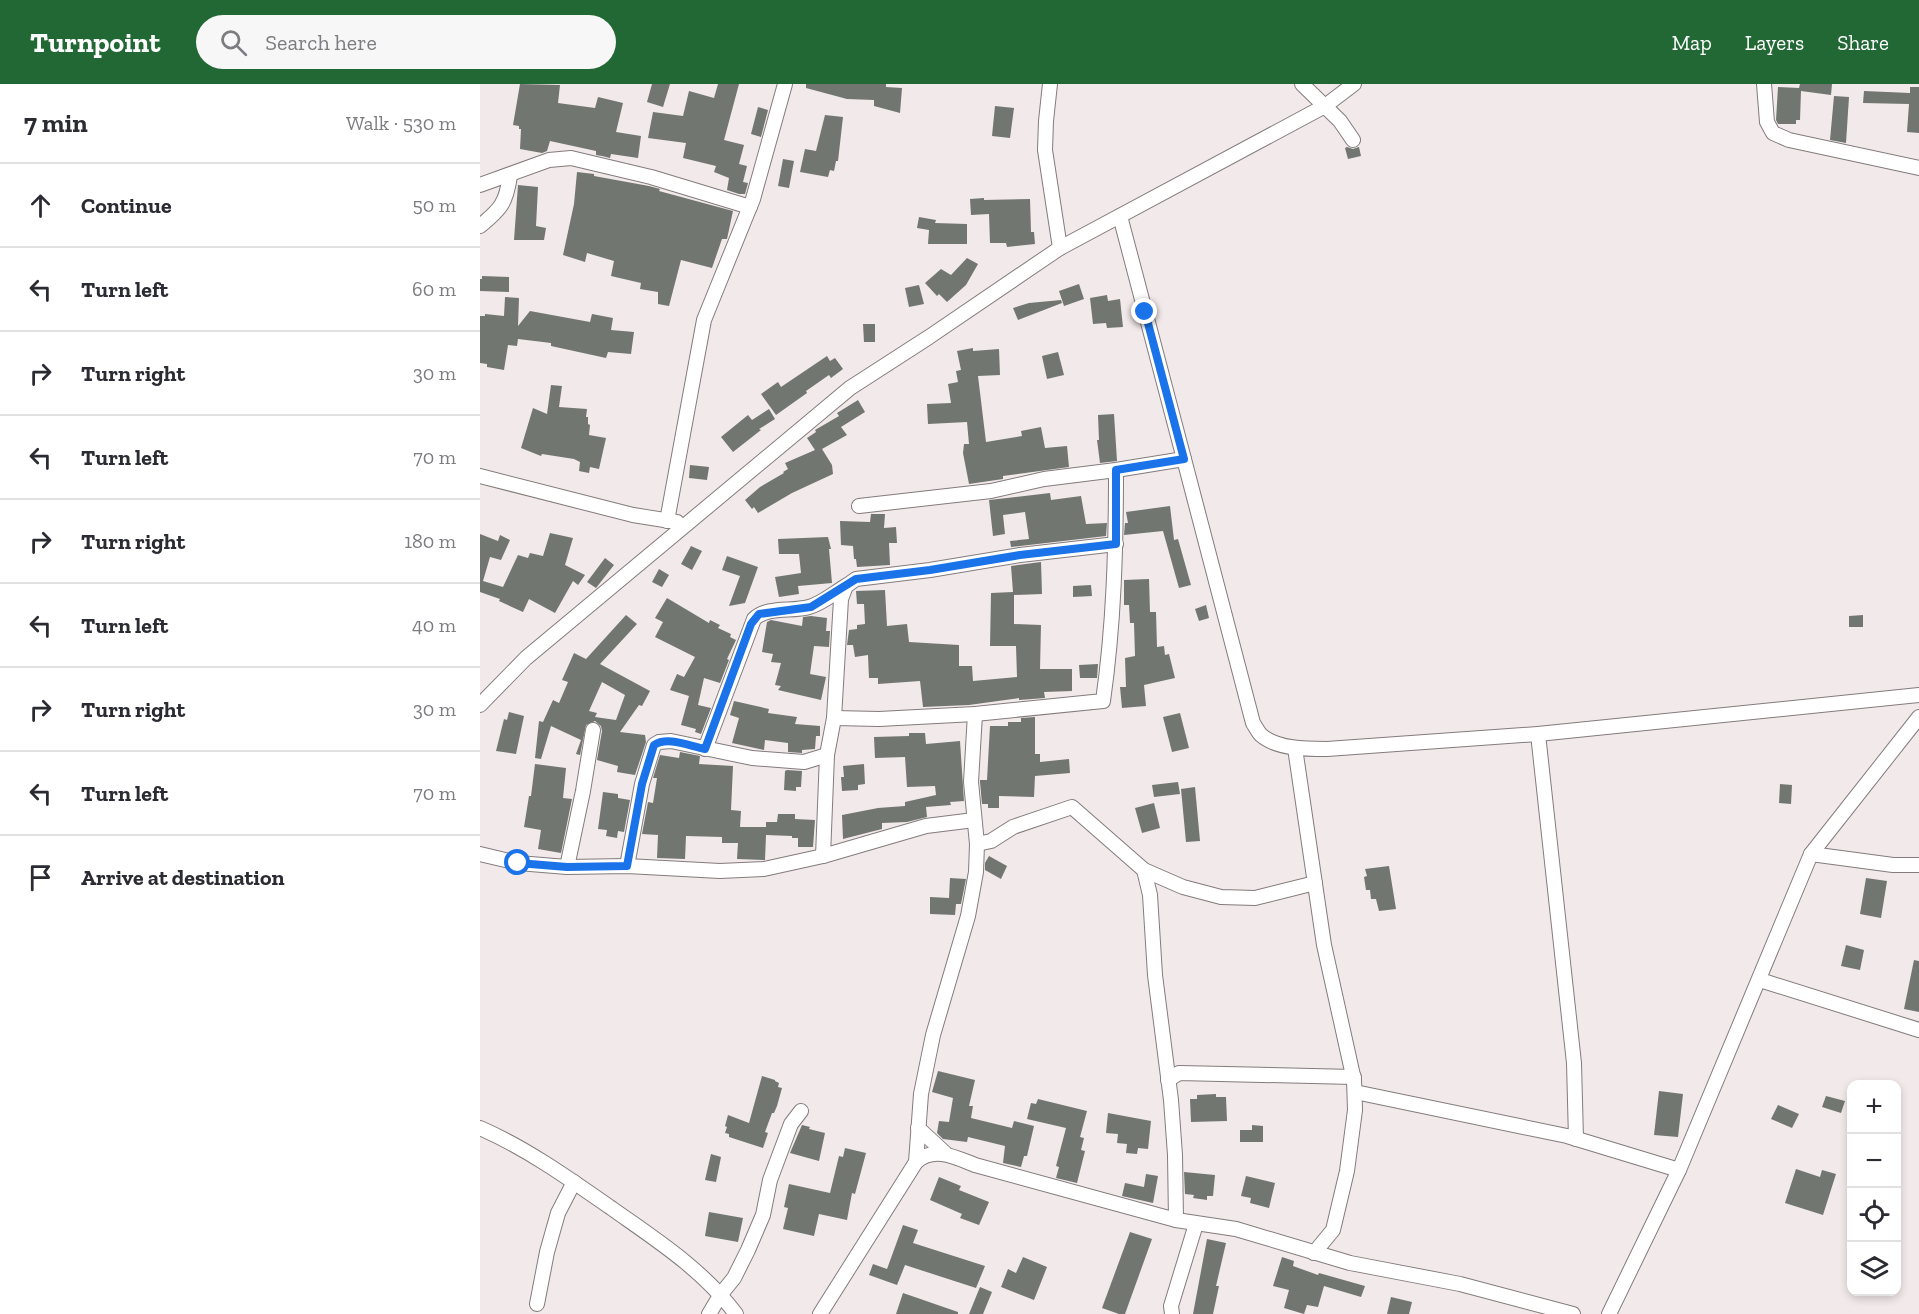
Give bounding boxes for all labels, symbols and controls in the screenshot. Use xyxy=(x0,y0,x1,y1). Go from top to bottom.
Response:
search box xyxy=(196,15,616,69)
text: Turnpoint xyxy=(30,26,160,59)
icon: search xyxy=(217,26,250,59)
text: Search here xyxy=(265,29,377,56)
text: Map xyxy=(1672,30,1712,55)
text: Layers xyxy=(1745,30,1804,55)
text: Share xyxy=(1837,30,1889,55)
text: 7 min xyxy=(24,107,88,139)
text: Walk · 530 m xyxy=(346,111,456,135)
icon: ahead xyxy=(24,189,57,222)
text: Continue xyxy=(81,192,172,219)
text: 50 m xyxy=(412,193,456,217)
icon: left xyxy=(24,273,57,306)
text: Turn left xyxy=(81,276,168,303)
text: 60 m xyxy=(412,277,456,301)
route end xyxy=(1131,298,1157,324)
icon: right xyxy=(24,357,57,390)
text: Turn right xyxy=(81,360,185,387)
text: 30 m xyxy=(413,361,456,385)
icon: left xyxy=(24,441,57,474)
text: Turn left xyxy=(81,444,168,471)
text: 70 m xyxy=(413,445,456,469)
icon: right xyxy=(24,525,57,558)
text: Turn right xyxy=(81,528,185,555)
text: 180 m xyxy=(404,529,456,553)
icon: left xyxy=(24,609,57,642)
text: Turn left xyxy=(81,612,168,639)
text: 40 m xyxy=(412,613,456,637)
icon: right xyxy=(24,693,57,726)
text: Turn right xyxy=(81,696,185,723)
text: 30 m xyxy=(413,697,456,721)
icon: left xyxy=(24,777,57,810)
text: Turn left xyxy=(81,780,168,807)
text: 70 m xyxy=(413,781,456,805)
route start xyxy=(504,849,530,875)
icon: arrive xyxy=(24,861,57,894)
text: Arrive at destination xyxy=(81,864,284,891)
map controls xyxy=(1847,1080,1901,1296)
button: + xyxy=(1847,1080,1901,1134)
button: − xyxy=(1847,1134,1901,1188)
button: locate xyxy=(1847,1188,1901,1242)
button: layers xyxy=(1847,1242,1901,1296)

